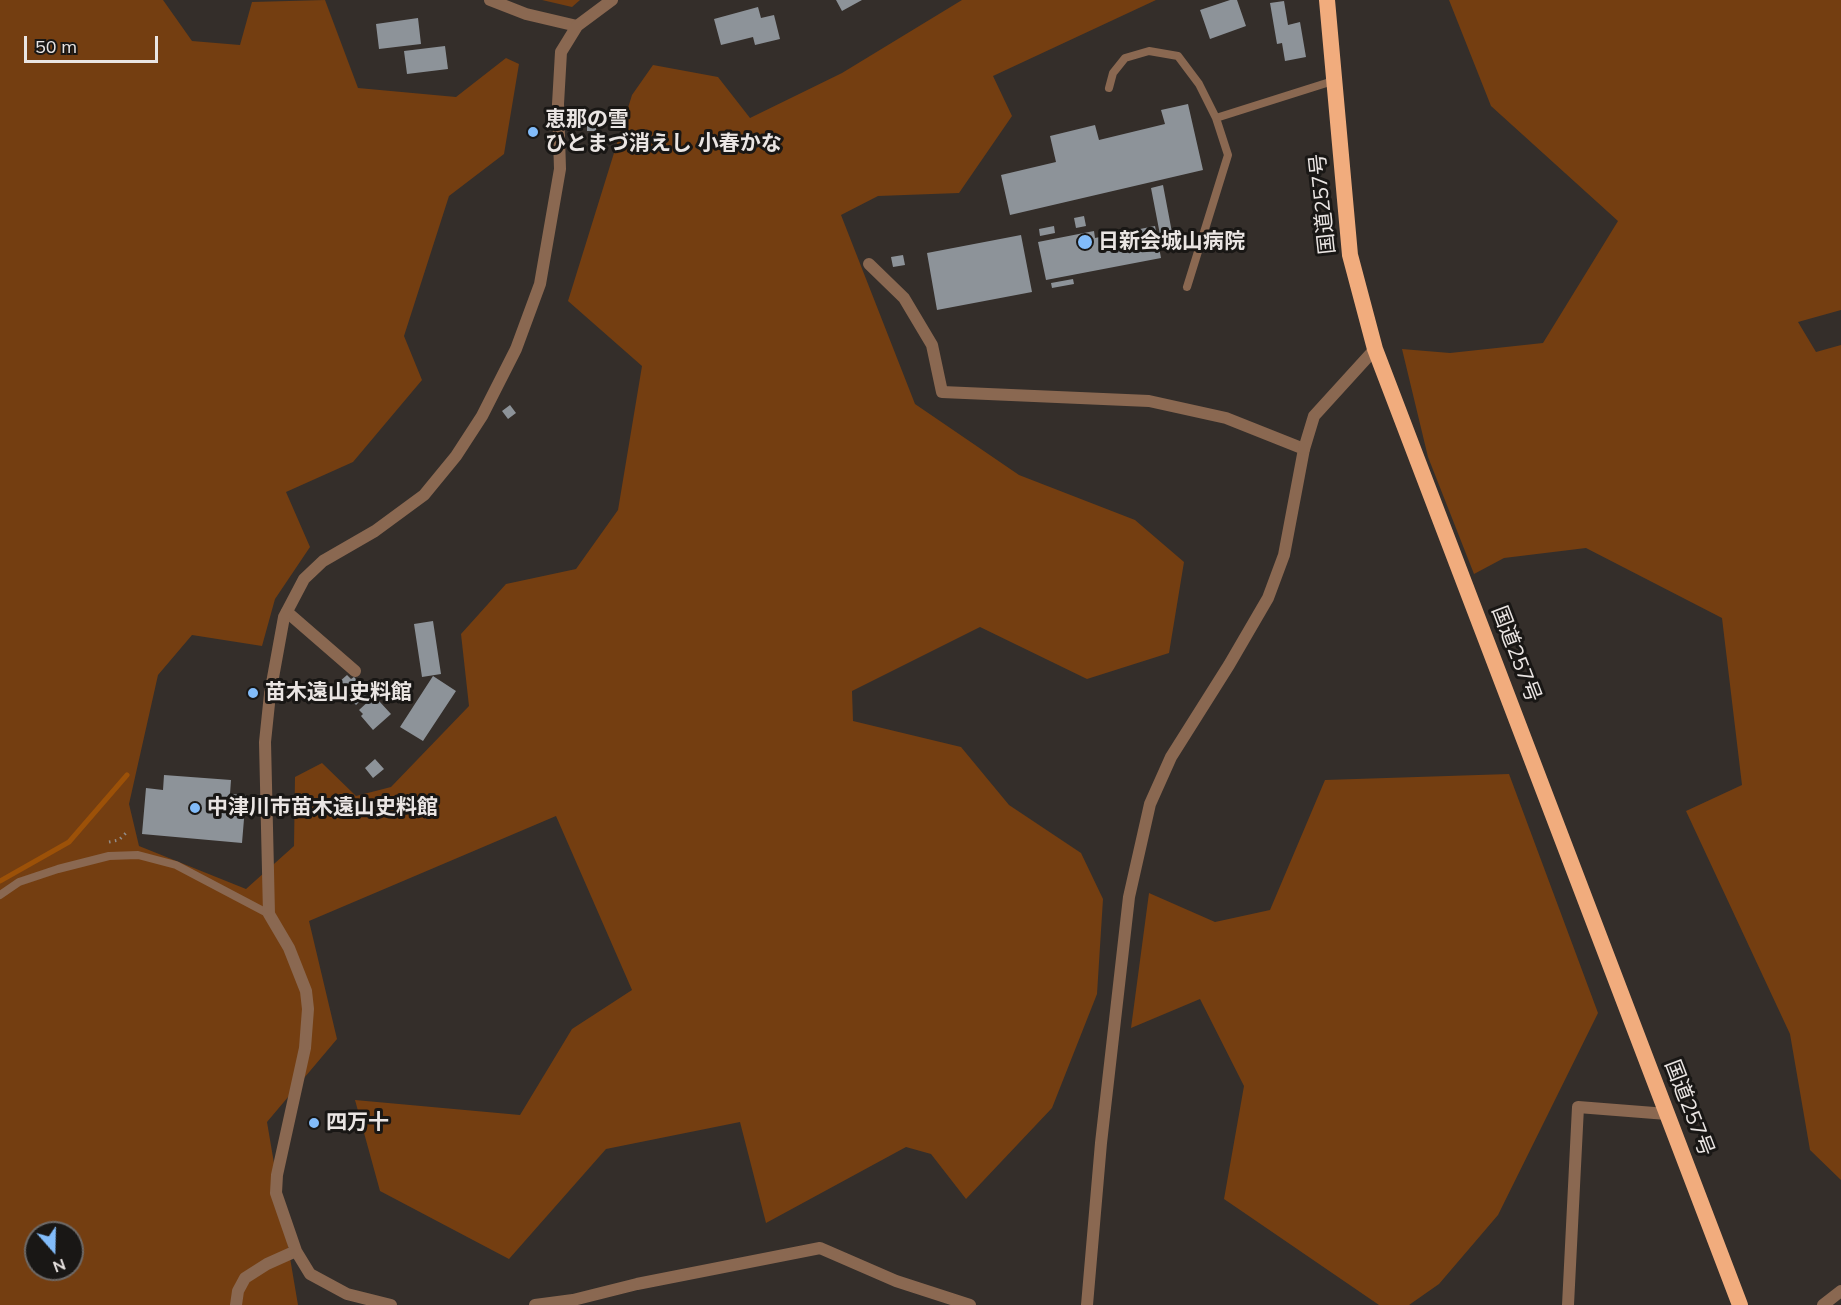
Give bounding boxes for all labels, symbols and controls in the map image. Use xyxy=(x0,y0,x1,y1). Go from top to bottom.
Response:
scale bar xyxy=(27,24,160,62)
text: 50 m xyxy=(35,35,77,58)
place label: 恵那の雪 ひとまづ消えし 小春かな xyxy=(545,107,782,157)
marker: 恵那の雪 ひとまづ消えし 小春かな xyxy=(526,125,540,139)
street label: 国道257号 xyxy=(1305,153,1341,255)
place label: 日新会城山病院 xyxy=(1098,229,1245,255)
marker: 日新会城山病院 xyxy=(1076,233,1094,251)
street label: 国道257号 xyxy=(1486,602,1546,706)
place label: 苗木遠山史料館 xyxy=(265,680,412,706)
marker: 苗木遠山史料館 xyxy=(246,686,260,700)
place label: 中津川市苗木遠山史料館 xyxy=(207,795,438,821)
marker: 中津川市苗木遠山史料館 xyxy=(188,801,202,815)
street label: 国道257号 xyxy=(1659,1056,1719,1160)
place label: 四万十 xyxy=(326,1110,389,1136)
marker: 四万十 xyxy=(307,1116,321,1130)
north arrow xyxy=(24,1221,84,1281)
text: N xyxy=(50,1255,69,1278)

